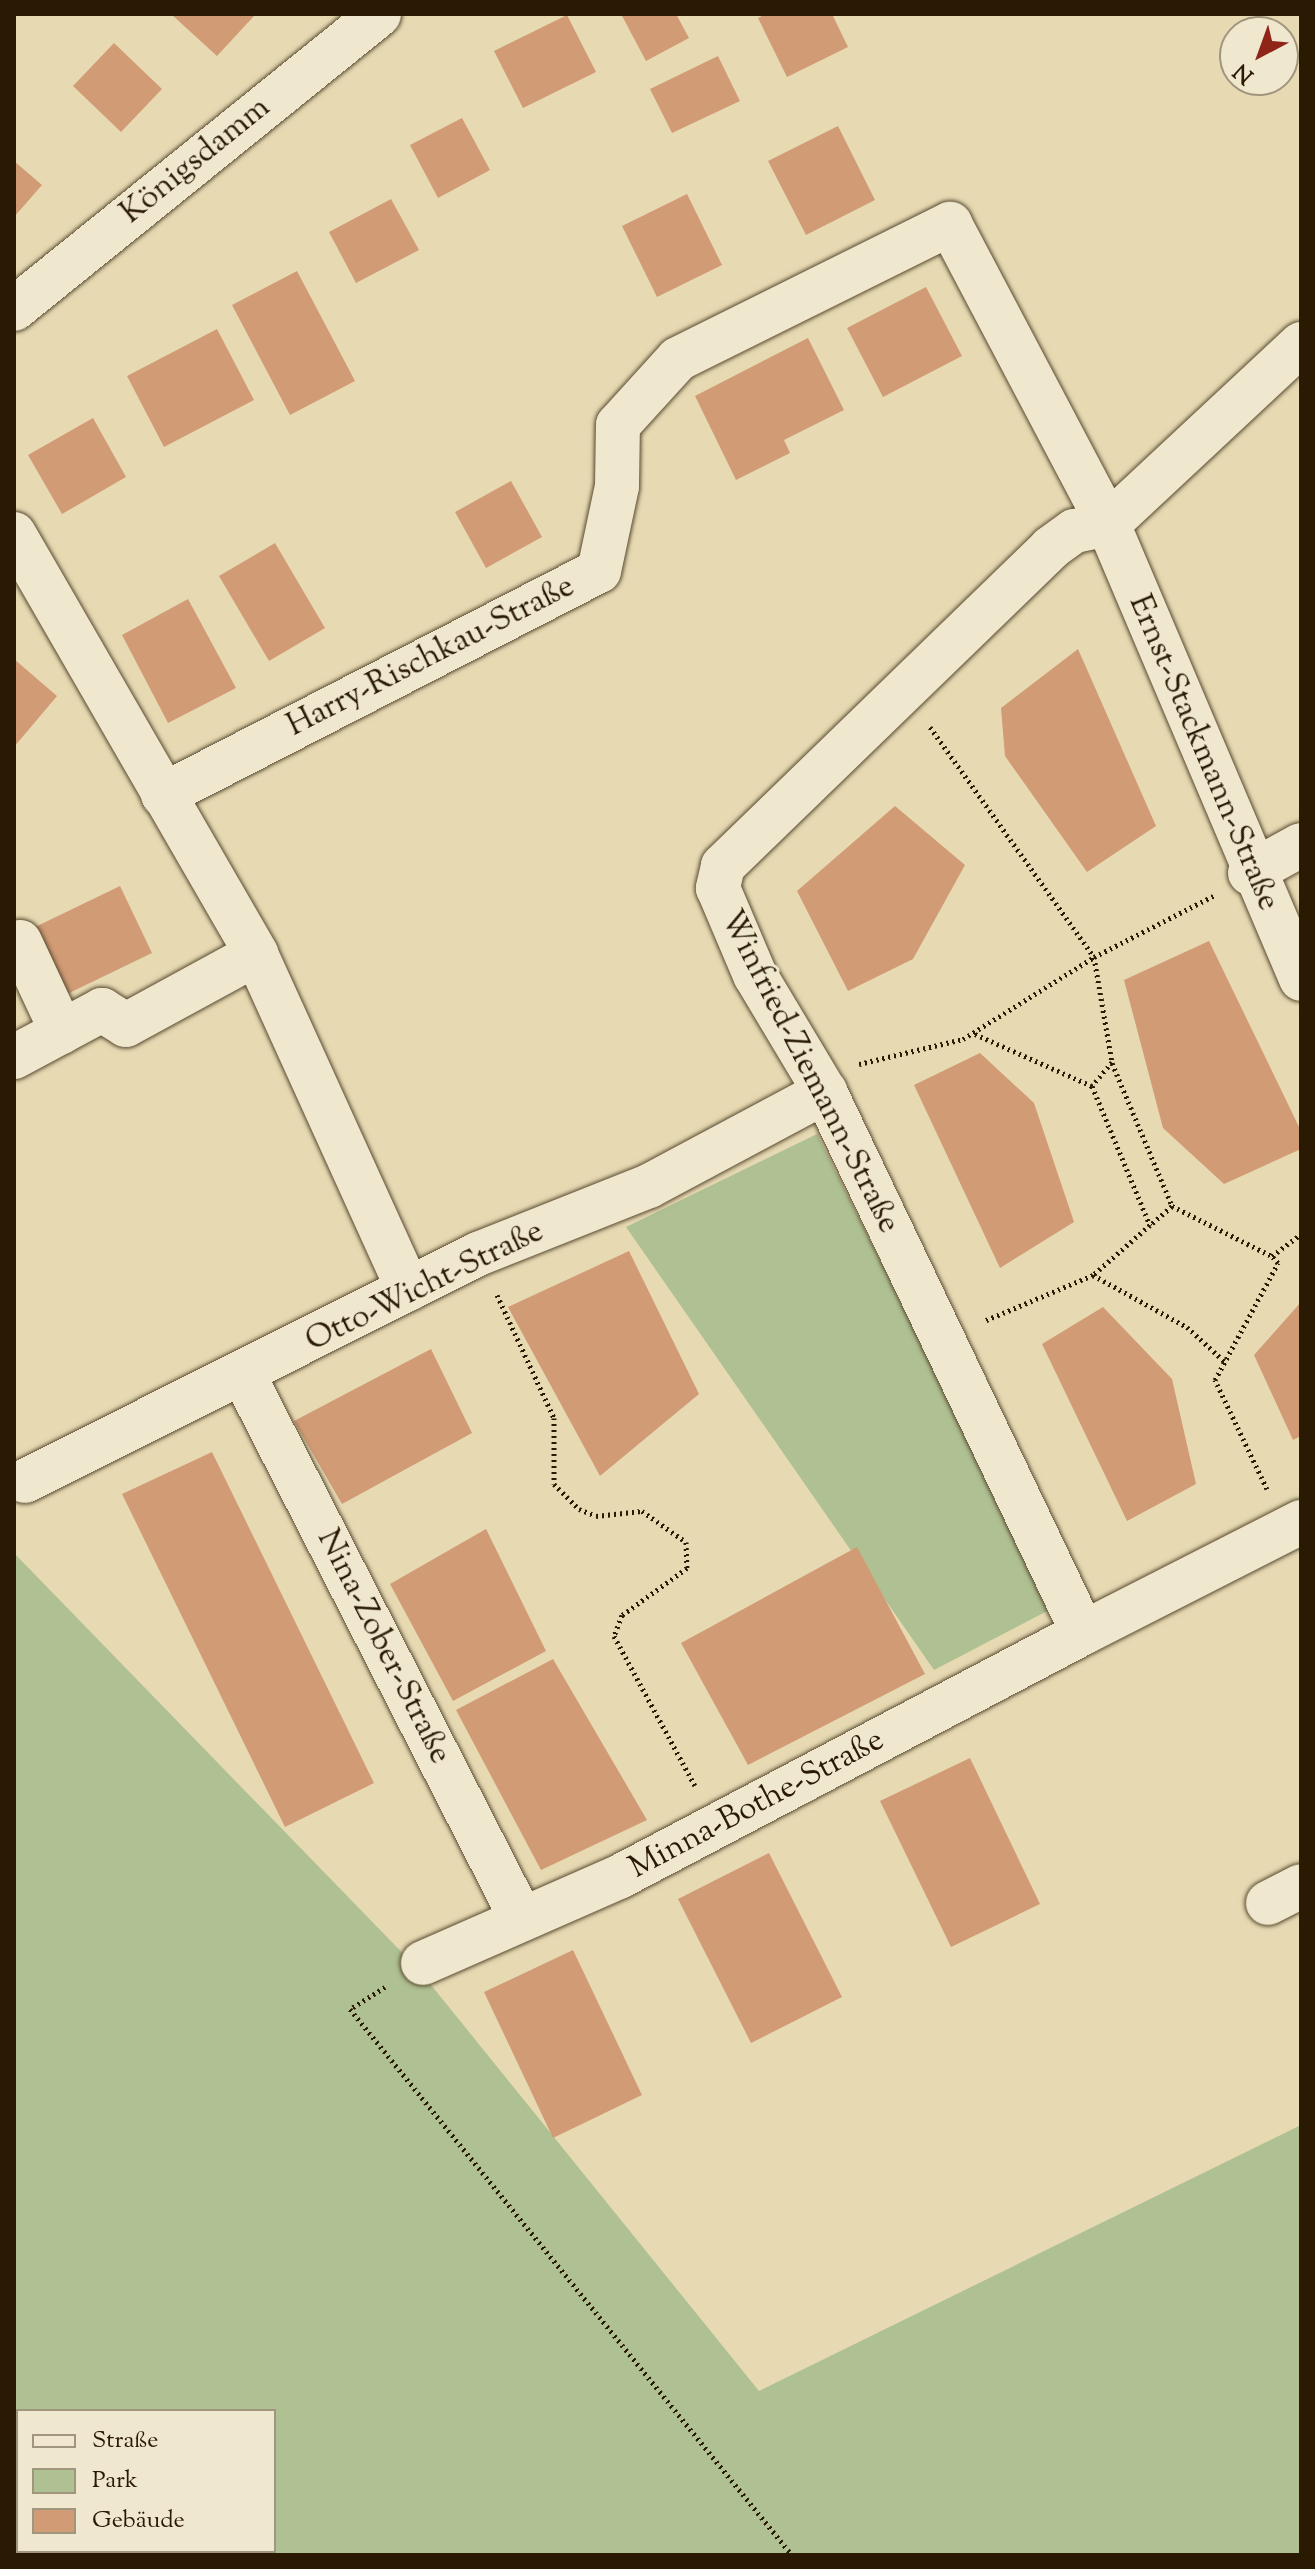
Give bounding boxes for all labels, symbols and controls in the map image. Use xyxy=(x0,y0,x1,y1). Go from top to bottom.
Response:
north arrow xyxy=(1219,16,1299,96)
text: N xyxy=(1227,55,1262,90)
street label: Königsdamm xyxy=(114,89,278,233)
street label: Harry-Rischkau-Straße xyxy=(281,568,581,746)
street label: Ernst-Stackmann-Straße xyxy=(1119,590,1287,916)
street label: Winfried-Ziemann-Straße xyxy=(711,904,907,1240)
street label: Otto-Wicht-Straße xyxy=(300,1213,550,1361)
street label: Nina-Zober-Straße xyxy=(307,1524,459,1770)
street label: Minna-Bothe-Straße xyxy=(623,1722,891,1888)
legend xyxy=(16,2409,276,2553)
text: Straße xyxy=(92,2424,158,2458)
text: Park xyxy=(92,2464,138,2498)
text: Gebäude xyxy=(92,2504,185,2538)

